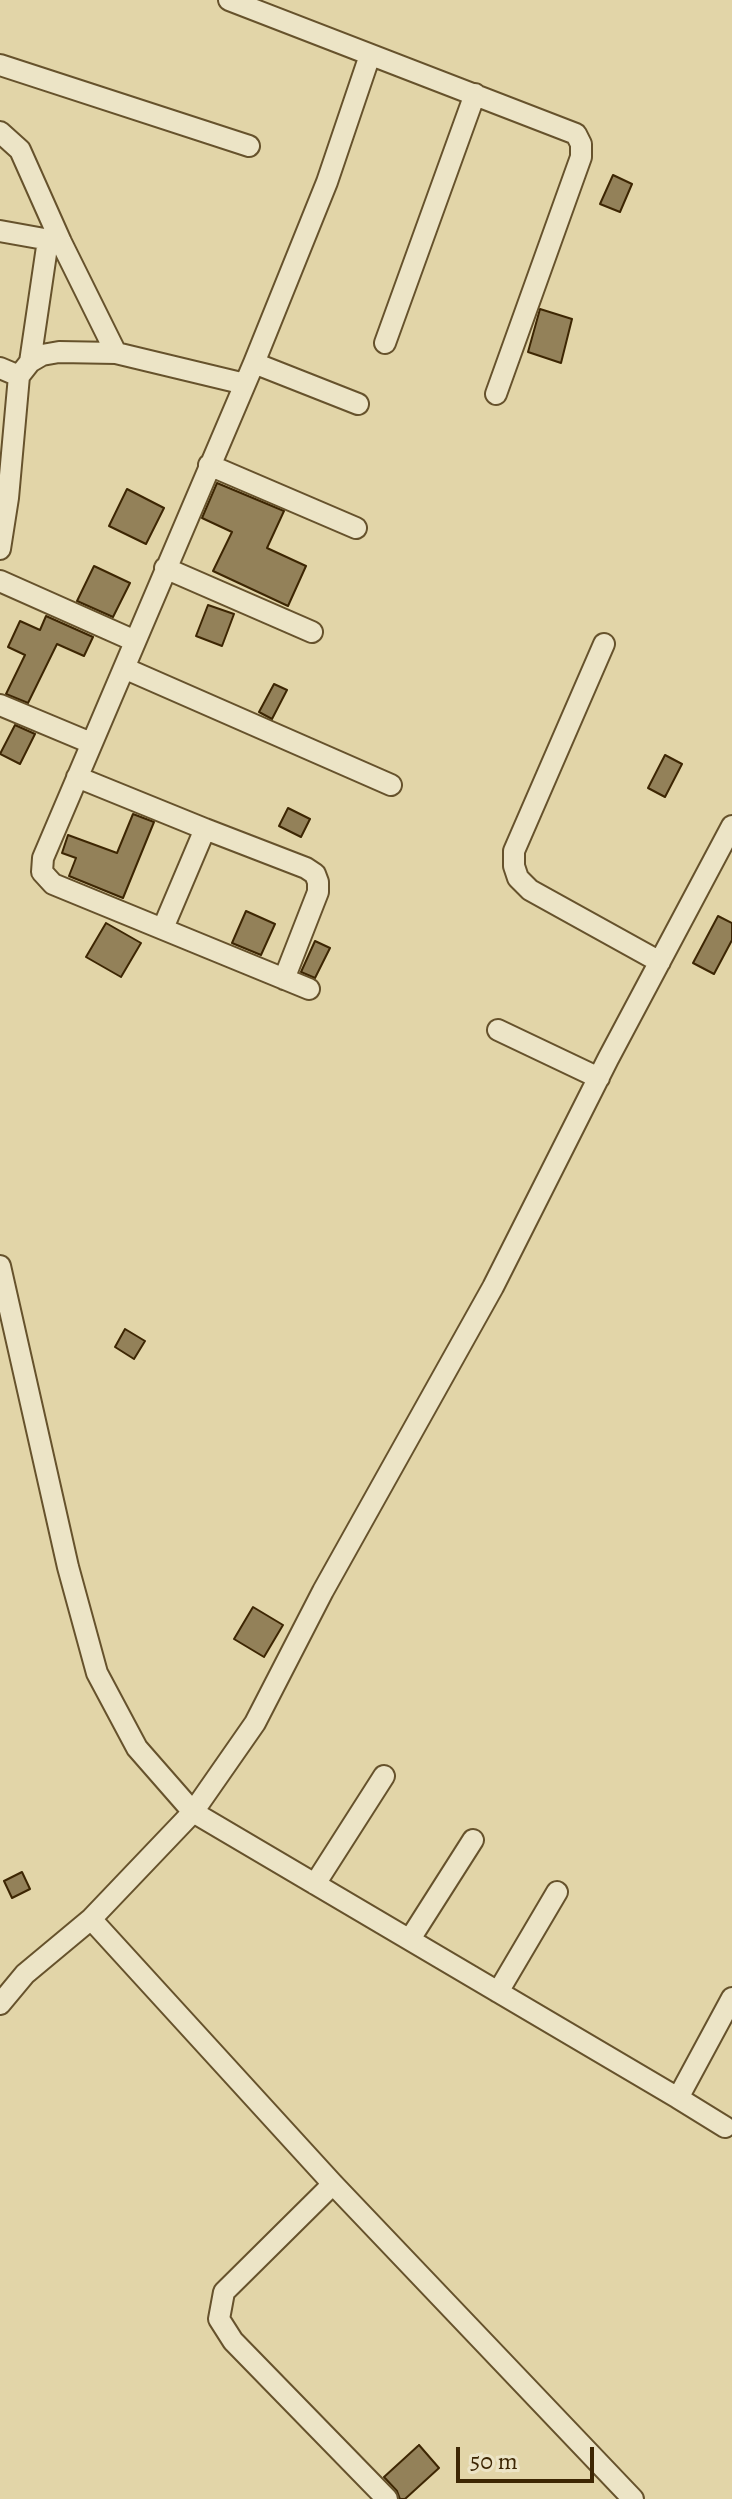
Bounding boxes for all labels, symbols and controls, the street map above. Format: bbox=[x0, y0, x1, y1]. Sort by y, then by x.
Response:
scale bar bbox=[460, 2431, 598, 2481]
text: 50 m bbox=[470, 2445, 518, 2477]

